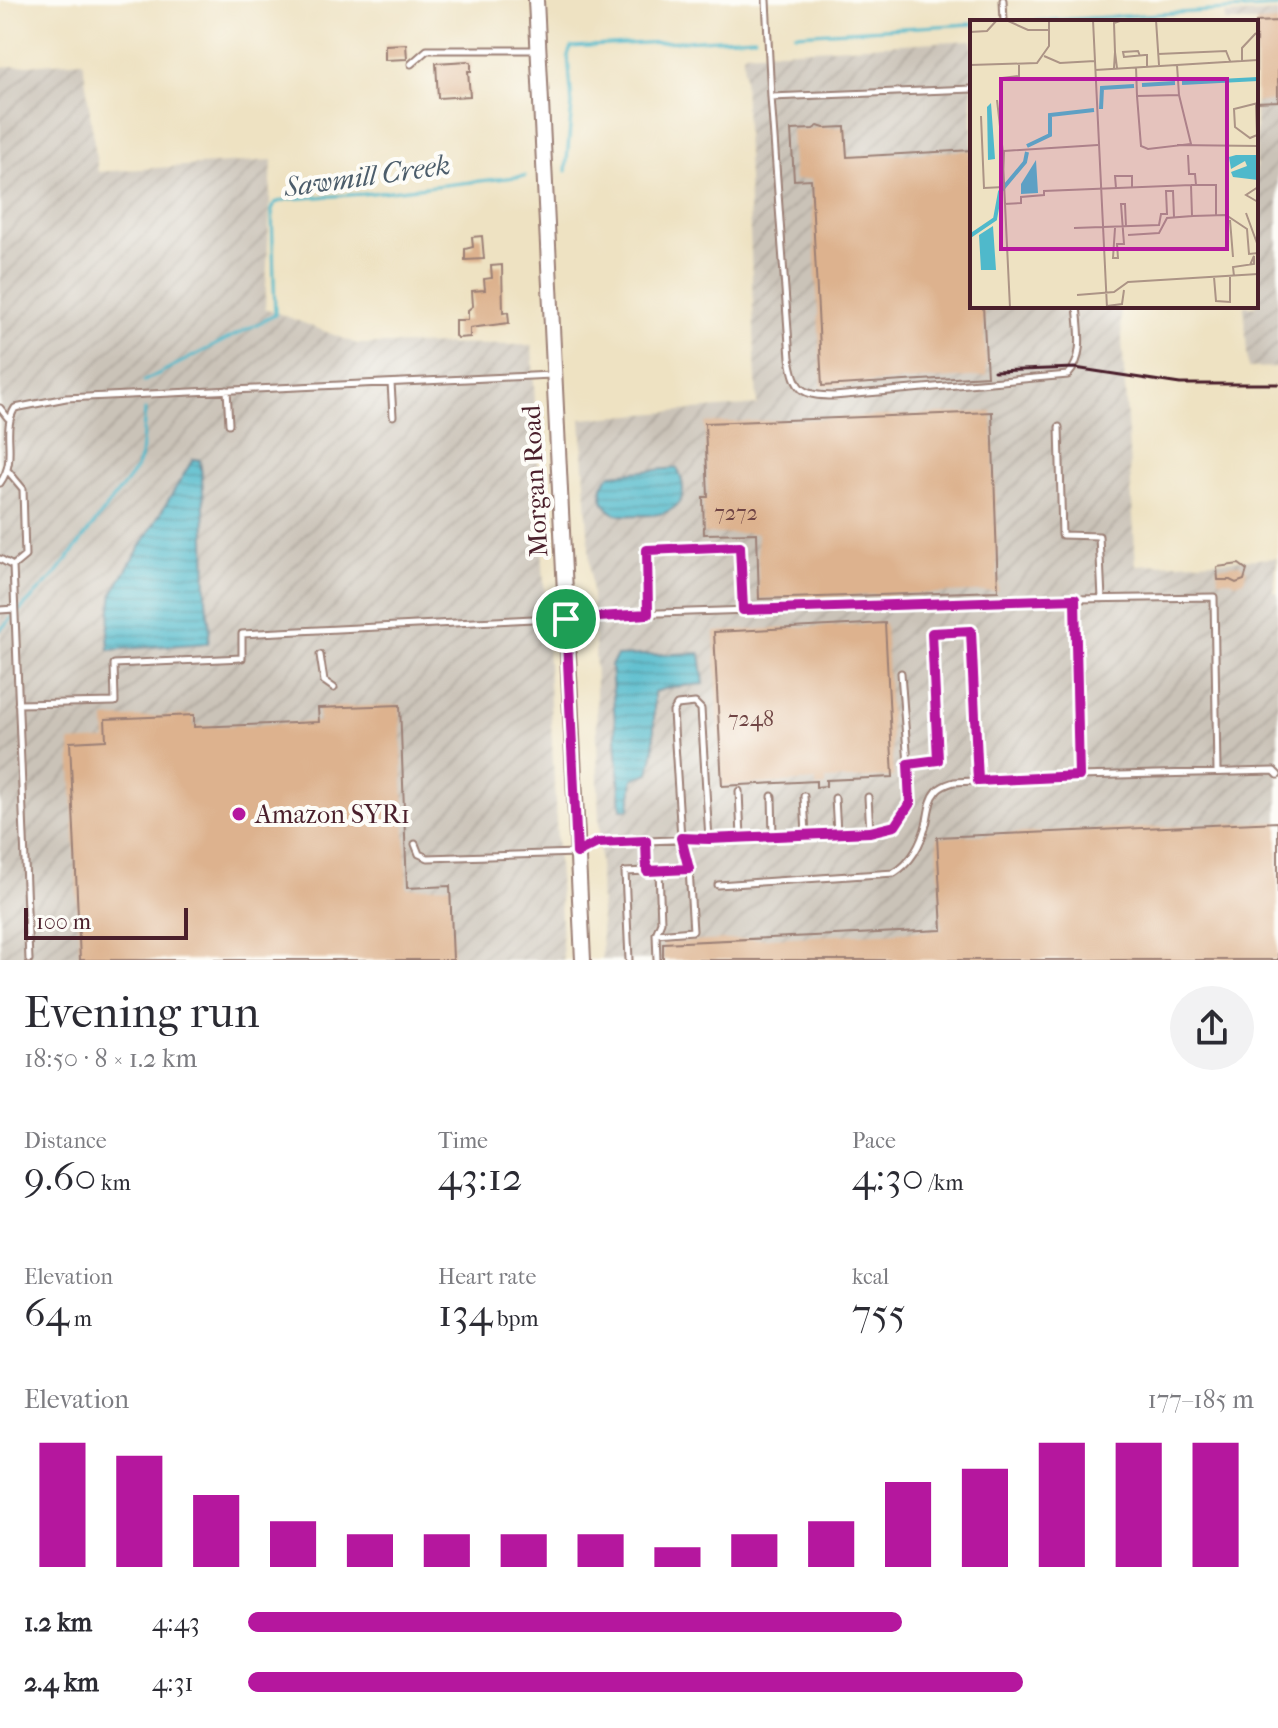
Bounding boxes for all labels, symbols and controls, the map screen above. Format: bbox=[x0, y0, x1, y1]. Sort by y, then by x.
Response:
inset map bbox=[970, 20, 1258, 308]
water label: Sawmill Creek bbox=[281, 148, 452, 204]
street label: Morgan Road bbox=[516, 404, 554, 558]
house number: 7272 bbox=[714, 500, 758, 526]
pin bbox=[532, 585, 600, 653]
icon: arrive bbox=[544, 597, 588, 641]
house number: 7248 bbox=[728, 706, 774, 732]
place label: Amazon SYR1 bbox=[254, 799, 410, 830]
marker: Amazon SYR1 bbox=[230, 805, 248, 823]
scale bar bbox=[24, 904, 188, 940]
text: 100 m bbox=[36, 909, 91, 935]
button: share bbox=[1170, 986, 1254, 1070]
text: Evening run bbox=[24, 987, 259, 1038]
text: 18:50 · 8 × 1.2 km bbox=[24, 1043, 197, 1074]
text: Distance bbox=[24, 1128, 107, 1154]
text: Time bbox=[438, 1128, 488, 1154]
text: Pace bbox=[852, 1128, 896, 1154]
text: 9.60 bbox=[24, 1154, 96, 1200]
text: 43:12 bbox=[438, 1154, 523, 1200]
text: 4:30 bbox=[852, 1154, 924, 1200]
text: km bbox=[96, 1170, 131, 1196]
text: /km bbox=[924, 1170, 963, 1196]
text: Elevation bbox=[24, 1264, 113, 1290]
text: Heart rate bbox=[438, 1264, 537, 1290]
text: kcal bbox=[852, 1264, 889, 1290]
text: 64 bbox=[24, 1290, 69, 1336]
text: 134 bbox=[438, 1290, 492, 1336]
text: 755 bbox=[852, 1290, 906, 1336]
text: m bbox=[69, 1306, 92, 1332]
text: bpm bbox=[492, 1306, 539, 1332]
text: Elevation bbox=[24, 1384, 129, 1415]
text: 177–185 m bbox=[1148, 1384, 1254, 1415]
text: 1.2 km bbox=[24, 1607, 92, 1638]
text: 4:43 bbox=[152, 1607, 200, 1638]
text: 2.4 km bbox=[24, 1667, 99, 1698]
text: 4:31 bbox=[152, 1667, 194, 1698]

